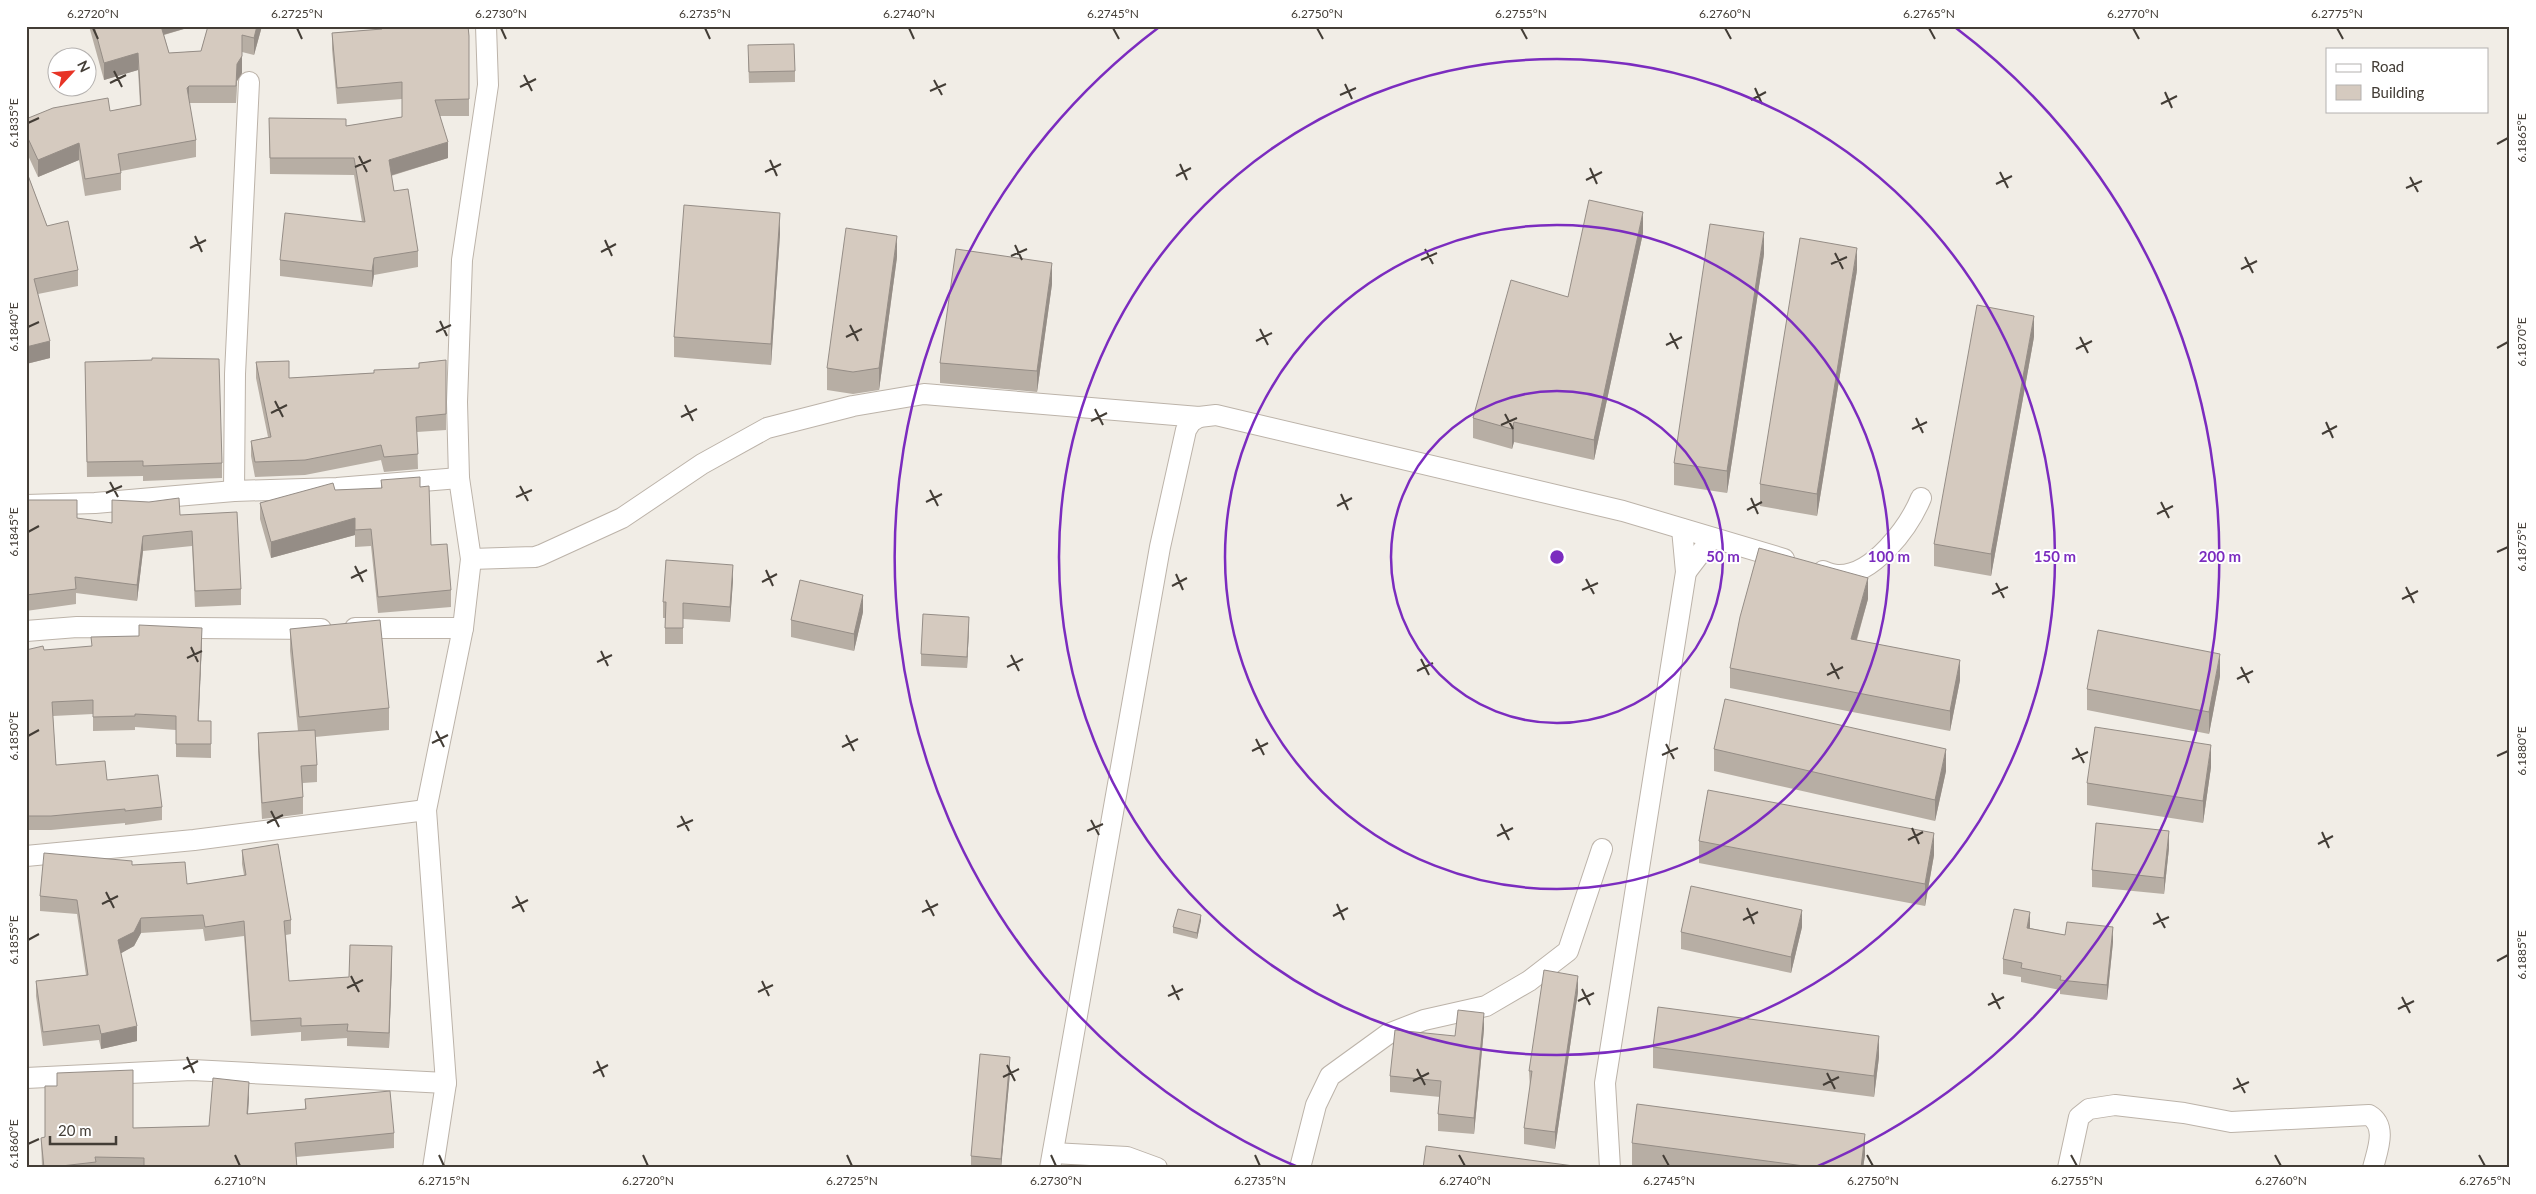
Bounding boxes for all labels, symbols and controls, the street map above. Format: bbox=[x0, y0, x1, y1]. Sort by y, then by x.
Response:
text: 6.2720°N bbox=[67, 6, 119, 21]
text: 6.2725°N bbox=[271, 6, 323, 21]
text: 6.2730°N bbox=[475, 6, 527, 21]
text: 6.2735°N bbox=[679, 6, 731, 21]
text: 6.2740°N bbox=[883, 6, 935, 21]
text: 6.2745°N bbox=[1087, 6, 1139, 21]
text: 6.2750°N bbox=[1291, 6, 1343, 21]
text: 6.2755°N bbox=[1495, 6, 1547, 21]
text: 6.2760°N bbox=[1699, 6, 1751, 21]
text: 6.2765°N bbox=[1903, 6, 1955, 21]
text: 6.2770°N bbox=[2107, 6, 2159, 21]
text: 6.2775°N bbox=[2311, 6, 2363, 21]
north arrow bbox=[48, 48, 98, 98]
legend bbox=[2326, 48, 2488, 112]
text: Road bbox=[2371, 57, 2404, 75]
text: N bbox=[74, 58, 94, 75]
text: Building bbox=[2371, 83, 2424, 101]
text: 6.1835°E bbox=[6, 98, 21, 148]
text: 6.1865°E bbox=[2514, 113, 2529, 163]
text: 6.1840°E bbox=[6, 302, 21, 352]
text: 6.1870°E bbox=[2514, 317, 2529, 367]
text: 6.1845°E bbox=[6, 507, 21, 557]
text: 6.1875°E bbox=[2514, 522, 2529, 572]
text: 50 m bbox=[1706, 547, 1740, 565]
text: 100 m bbox=[1868, 547, 1910, 565]
text: 150 m bbox=[2034, 547, 2076, 565]
text: 200 m bbox=[2199, 547, 2241, 565]
centre of rings bbox=[1548, 548, 1566, 566]
text: 6.1850°E bbox=[6, 711, 21, 761]
text: 6.1880°E bbox=[2514, 726, 2529, 776]
text: 6.1855°E bbox=[6, 915, 21, 965]
text: 6.1885°E bbox=[2514, 930, 2529, 980]
scale bar bbox=[50, 1114, 116, 1146]
text: 6.1860°E bbox=[6, 1119, 21, 1169]
text: 20 m bbox=[58, 1121, 92, 1139]
text: 6.2710°N bbox=[214, 1173, 266, 1188]
text: 6.2715°N bbox=[418, 1173, 470, 1188]
text: 6.2720°N bbox=[622, 1173, 674, 1188]
text: 6.2725°N bbox=[826, 1173, 878, 1188]
text: 6.2730°N bbox=[1030, 1173, 1082, 1188]
text: 6.2735°N bbox=[1234, 1173, 1286, 1188]
text: 6.2740°N bbox=[1439, 1173, 1491, 1188]
text: 6.2745°N bbox=[1643, 1173, 1695, 1188]
text: 6.2750°N bbox=[1847, 1173, 1899, 1188]
text: 6.2755°N bbox=[2051, 1173, 2103, 1188]
text: 6.2760°N bbox=[2255, 1173, 2307, 1188]
text: 6.2765°N bbox=[2459, 1173, 2511, 1188]

